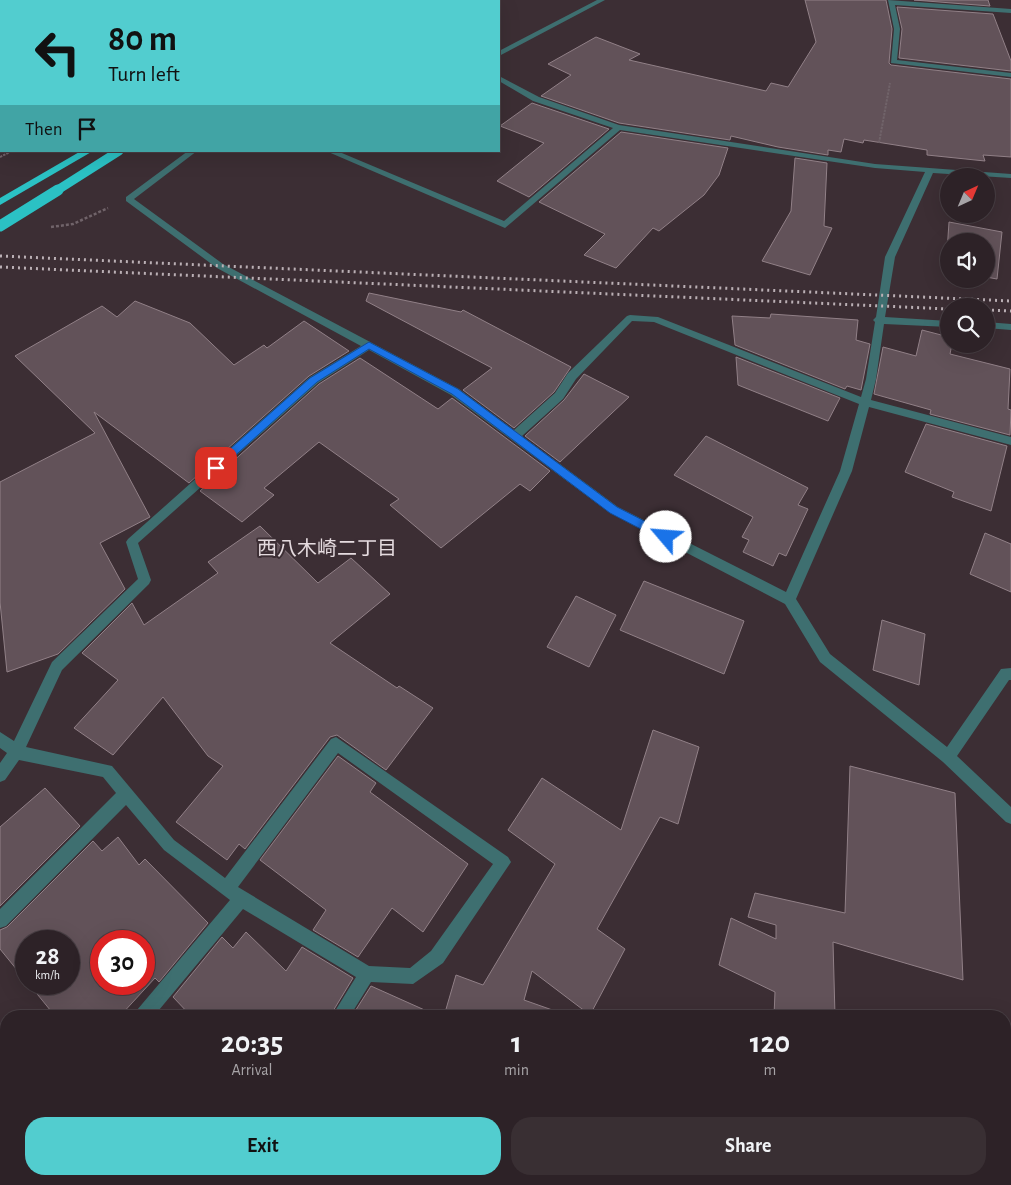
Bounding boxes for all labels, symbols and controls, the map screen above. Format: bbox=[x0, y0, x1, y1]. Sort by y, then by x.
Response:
icon: left bbox=[25, 20, 90, 85]
text: 80 m bbox=[108, 22, 177, 57]
text: Turn left bbox=[108, 63, 180, 85]
icon: arrive bbox=[73, 115, 101, 143]
text: Then bbox=[25, 120, 63, 139]
north arrow bbox=[940, 168, 995, 222]
map controls bbox=[940, 168, 995, 353]
button: sound bbox=[940, 233, 995, 288]
button: search bbox=[940, 298, 995, 353]
pin bbox=[195, 447, 237, 489]
icon: arrive bbox=[202, 454, 230, 482]
position arrow bbox=[639, 510, 691, 562]
district label: 西八木崎二丁目 bbox=[257, 538, 397, 559]
speed limit sign: 30 bbox=[90, 930, 155, 995]
text: 28 bbox=[35, 944, 60, 969]
text: km/h bbox=[35, 969, 60, 981]
text: 20:35 bbox=[221, 1028, 283, 1058]
text: 1 bbox=[511, 1028, 522, 1058]
text: 120 bbox=[750, 1028, 790, 1058]
text: Arrival bbox=[231, 1062, 273, 1078]
text: min bbox=[504, 1062, 529, 1078]
text: m bbox=[764, 1062, 776, 1078]
button: Exit bbox=[25, 1117, 501, 1175]
button: Share bbox=[511, 1117, 986, 1175]

